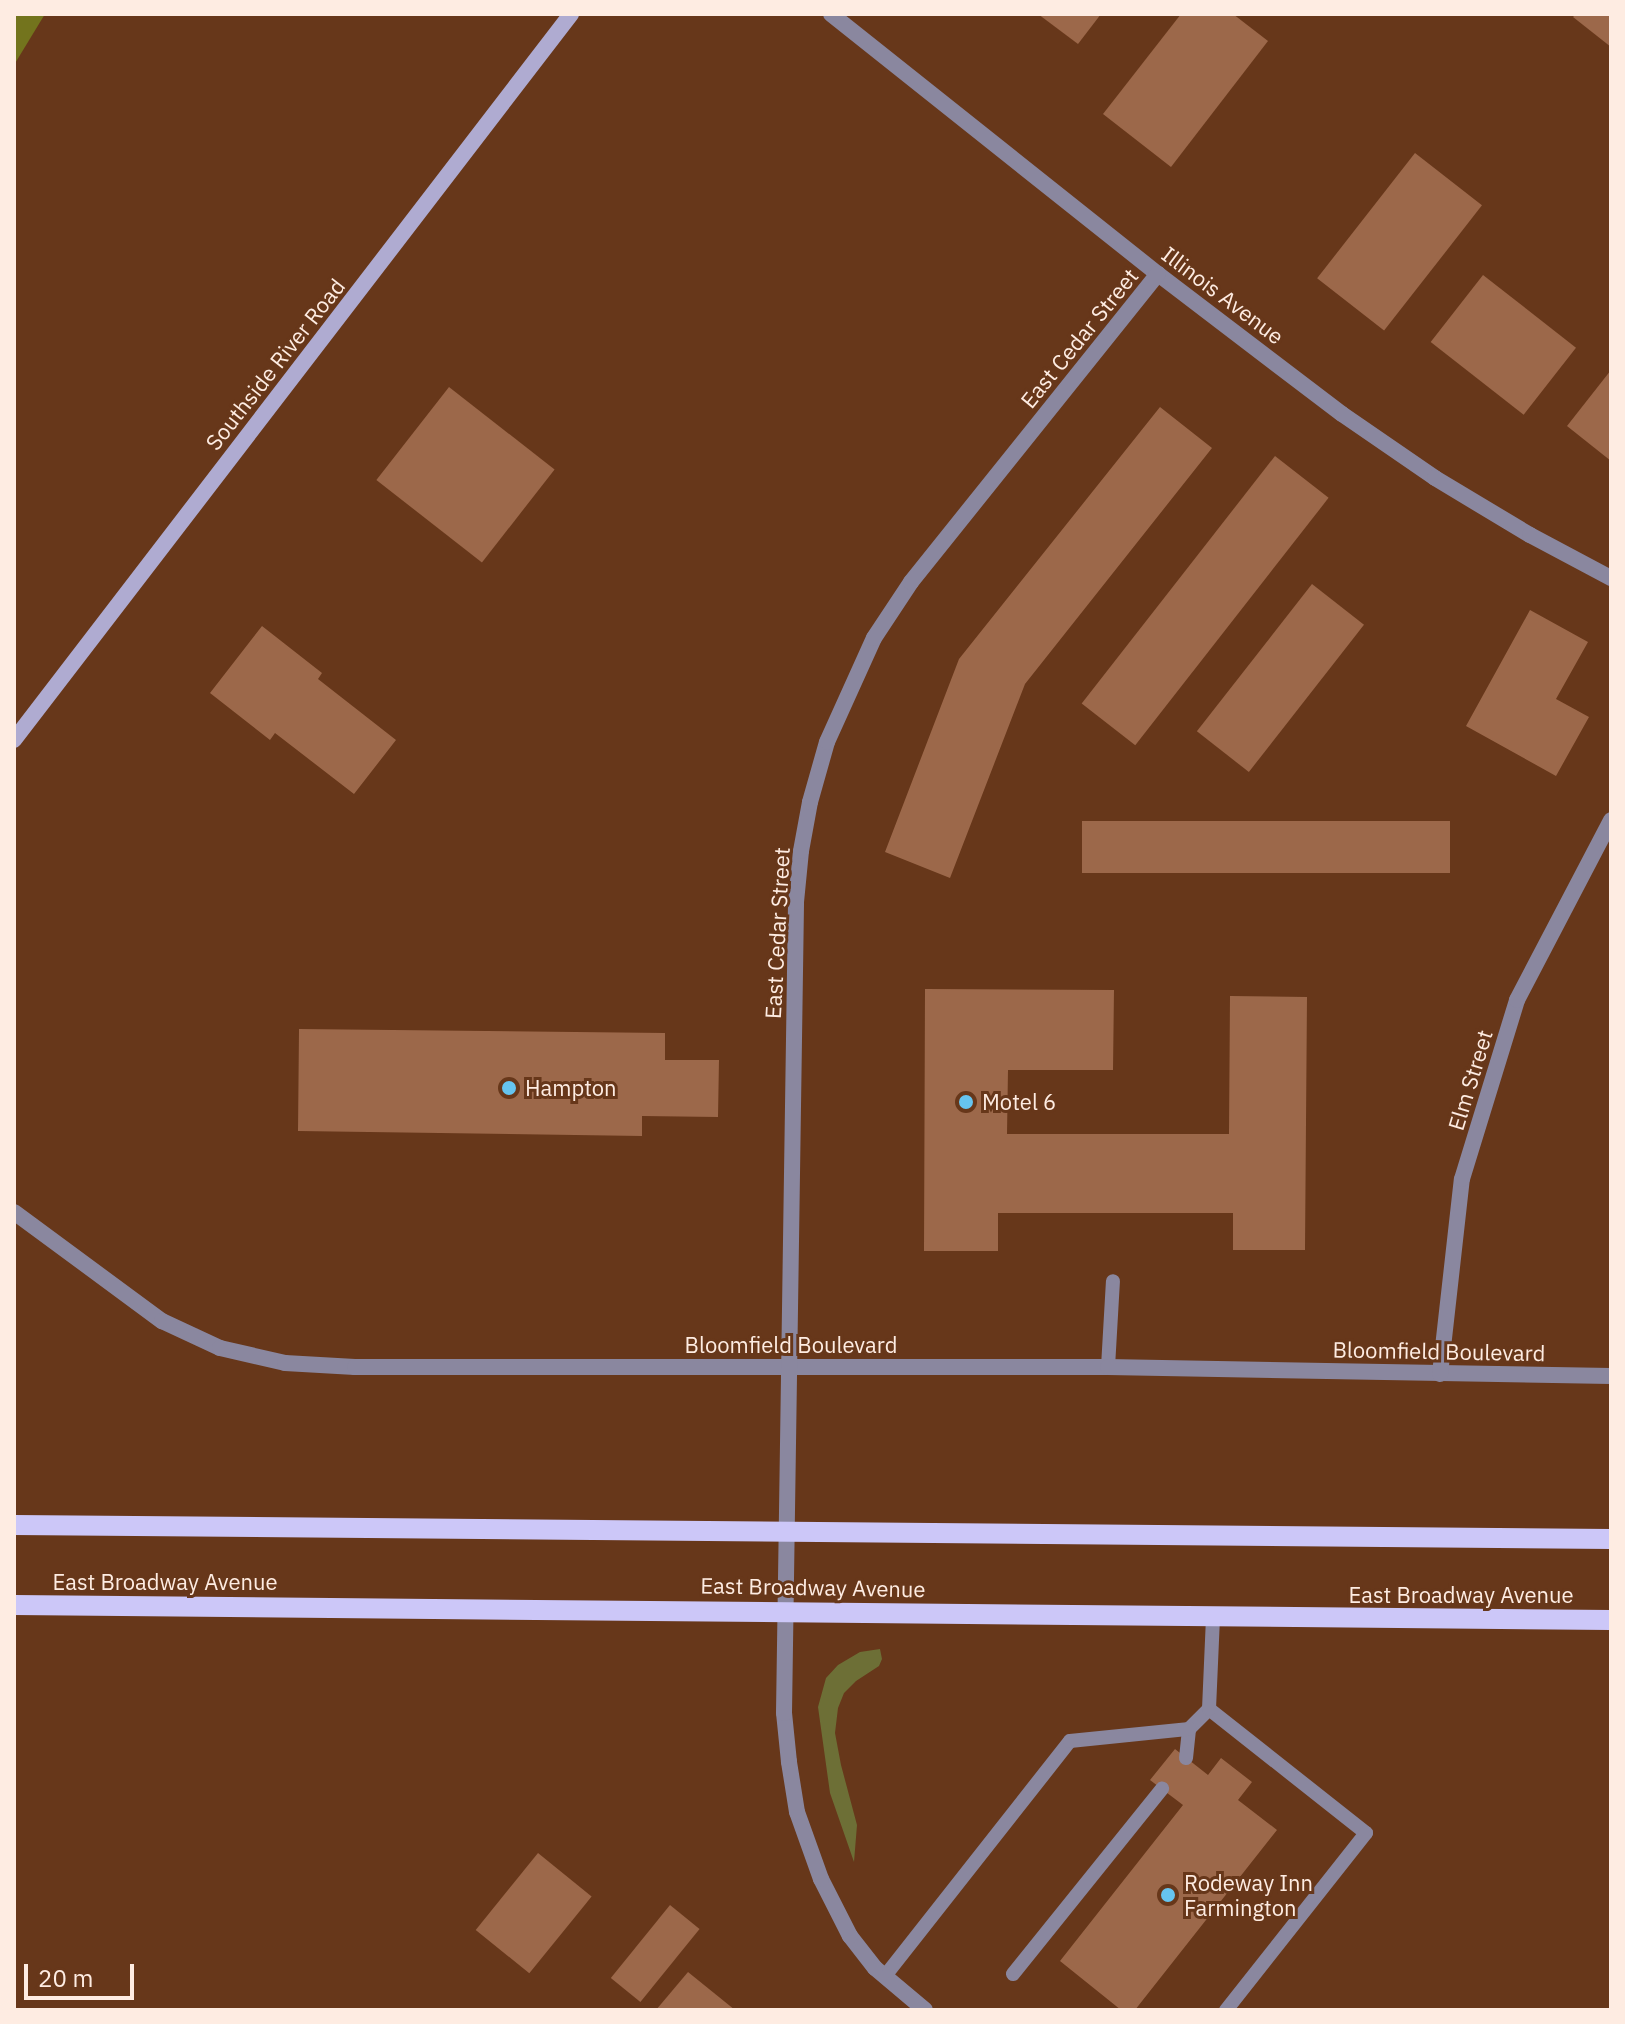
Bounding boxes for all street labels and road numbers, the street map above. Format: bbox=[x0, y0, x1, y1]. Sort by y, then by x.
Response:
street label: Illinois Avenue bbox=[1157, 241, 1289, 349]
street label: East Cedar Street bbox=[1015, 263, 1143, 413]
street label: Southside River Road bbox=[200, 273, 350, 455]
street label: East Cedar Street bbox=[759, 846, 795, 1020]
street label: Elm Street bbox=[1442, 1027, 1498, 1133]
street label: Bloomfield Boulevard bbox=[685, 1332, 897, 1358]
street label: Bloomfield Boulevard bbox=[1332, 1336, 1546, 1366]
street label: East Broadway Avenue bbox=[52, 1569, 278, 1595]
street label: East Broadway Avenue bbox=[700, 1572, 926, 1602]
street label: East Broadway Avenue bbox=[1348, 1582, 1574, 1608]

